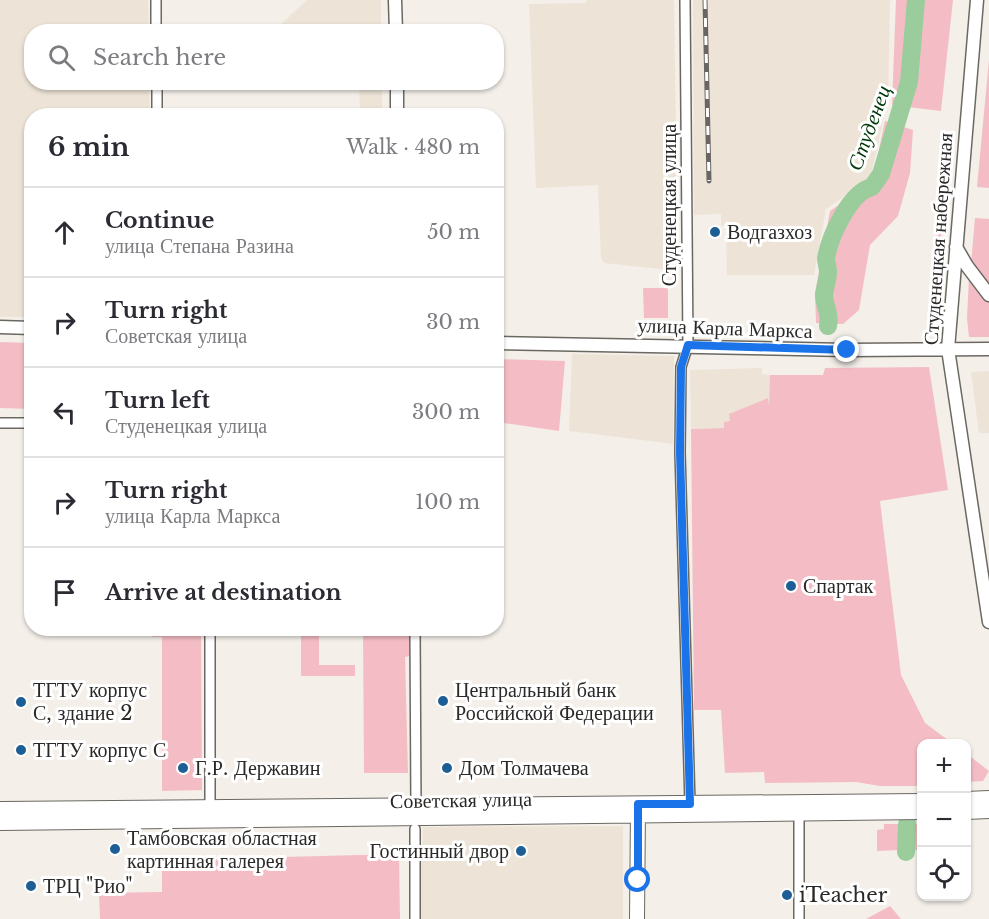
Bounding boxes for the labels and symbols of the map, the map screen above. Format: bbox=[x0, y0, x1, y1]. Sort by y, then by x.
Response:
water label: Студенец bbox=[842, 82, 896, 174]
street label: Студенецкая улица bbox=[657, 124, 681, 286]
street label: Студенецкая набережная bbox=[919, 132, 957, 346]
place label: Водгазхоз bbox=[727, 220, 812, 244]
marker: Водгазхоз bbox=[708, 225, 722, 239]
street label: улица Карла Маркса bbox=[637, 313, 813, 343]
route end bbox=[833, 336, 859, 362]
place label: Спартак bbox=[803, 574, 874, 598]
marker: Спартак bbox=[784, 579, 798, 593]
place label: ТГТУ корпус С, здание 2 bbox=[33, 678, 147, 725]
place label: Центральный банк Российской Федерации bbox=[455, 678, 654, 725]
marker: Центральный банк Российской Федерации bbox=[436, 694, 450, 708]
marker: ТГТУ корпус С, здание 2 bbox=[14, 695, 28, 709]
place label: ТГТУ корпус С bbox=[33, 738, 166, 762]
marker: ТГТУ корпус С bbox=[14, 743, 28, 757]
place label: Г.Р. Державин bbox=[195, 756, 321, 780]
place label: Дом Толмачева bbox=[459, 756, 589, 780]
marker: Г.Р. Державин bbox=[176, 761, 190, 775]
marker: Дом Толмачева bbox=[440, 761, 454, 775]
street label: Советская улица bbox=[390, 787, 532, 813]
place label: Тамбовская областная картинная галерея bbox=[127, 826, 317, 873]
place label: Гостинный двор bbox=[370, 839, 509, 863]
marker: Тамбовская областная картинная галерея bbox=[108, 842, 122, 856]
marker: Гостинный двор bbox=[514, 844, 528, 858]
route start bbox=[624, 866, 650, 892]
place label: ТРЦ "Рио" bbox=[43, 874, 133, 898]
marker: ТРЦ "Рио" bbox=[24, 879, 38, 893]
place label: iTeacher bbox=[799, 883, 888, 907]
marker: iTeacher bbox=[780, 888, 794, 902]

